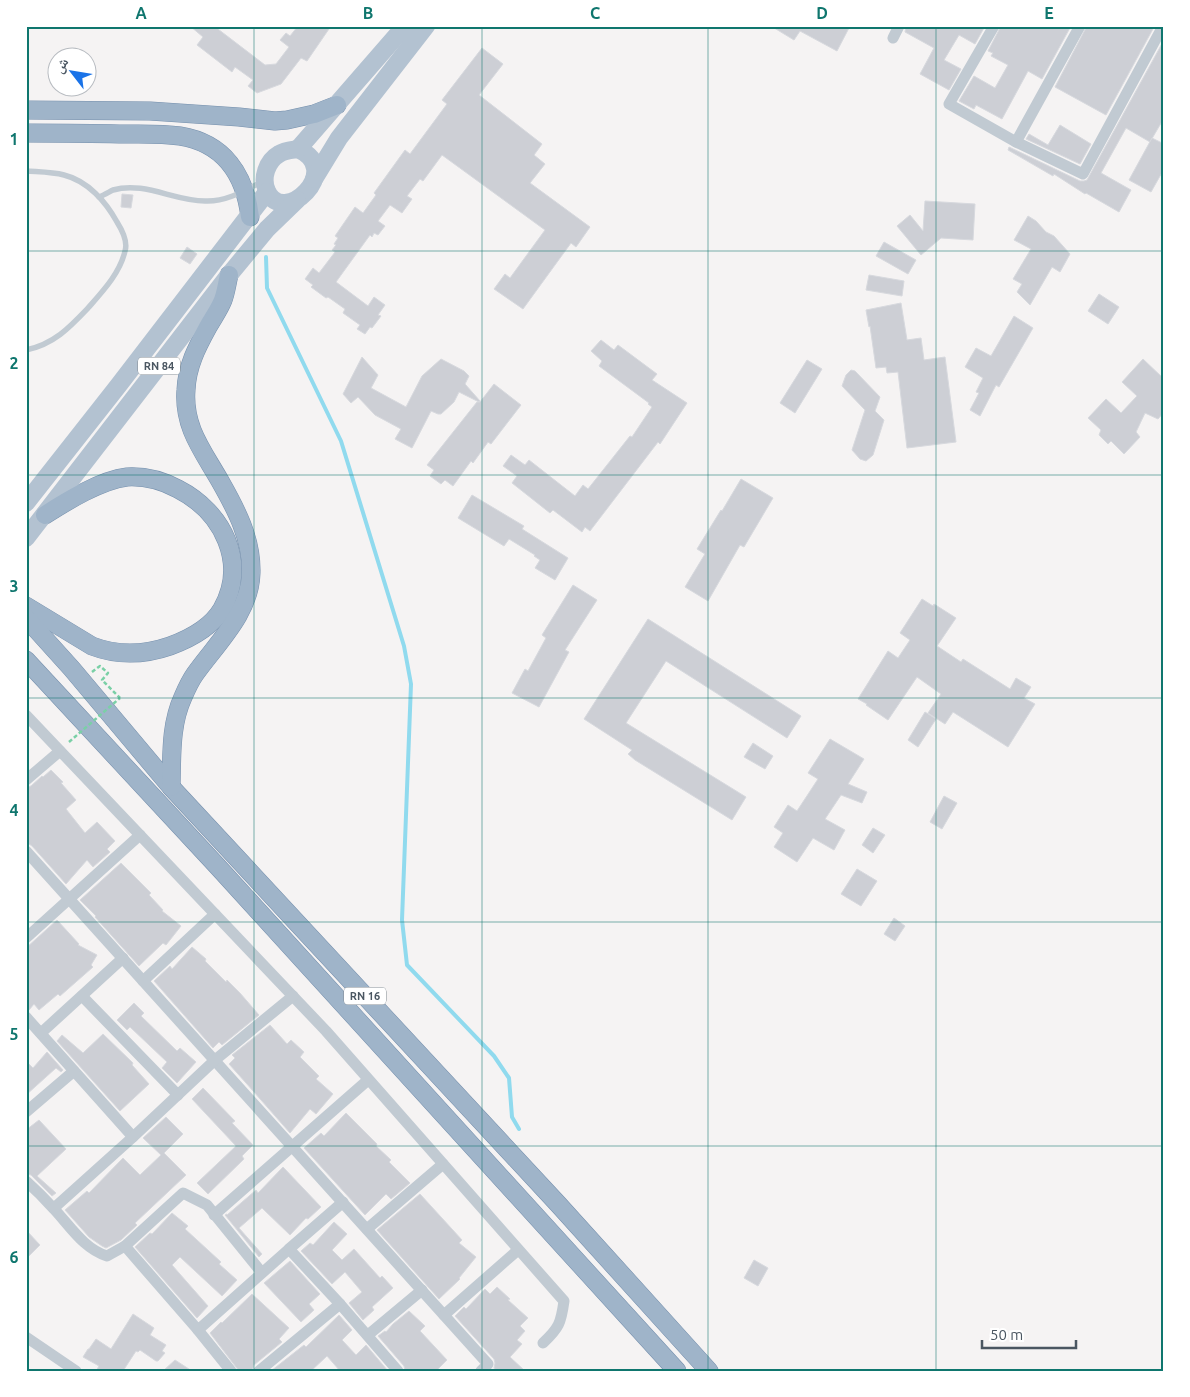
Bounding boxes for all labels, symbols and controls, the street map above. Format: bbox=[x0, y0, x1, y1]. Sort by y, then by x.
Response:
text: A bbox=[135, 4, 147, 22]
text: B bbox=[363, 4, 373, 22]
text: C bbox=[590, 4, 600, 22]
text: D bbox=[816, 4, 828, 22]
text: E bbox=[1044, 4, 1054, 22]
north arrow bbox=[48, 48, 98, 98]
text: ش bbox=[50, 55, 72, 76]
text: 1 bbox=[9, 130, 19, 148]
text: 2 bbox=[9, 354, 19, 372]
road number: RN 84 bbox=[138, 358, 180, 374]
text: 3 bbox=[9, 577, 19, 595]
text: 4 bbox=[9, 801, 19, 819]
road number: RN 16 bbox=[344, 988, 386, 1004]
text: 5 bbox=[9, 1025, 19, 1043]
text: 6 bbox=[9, 1248, 19, 1266]
scale bar bbox=[982, 1317, 1076, 1349]
text: 50 m bbox=[990, 1326, 1023, 1343]

